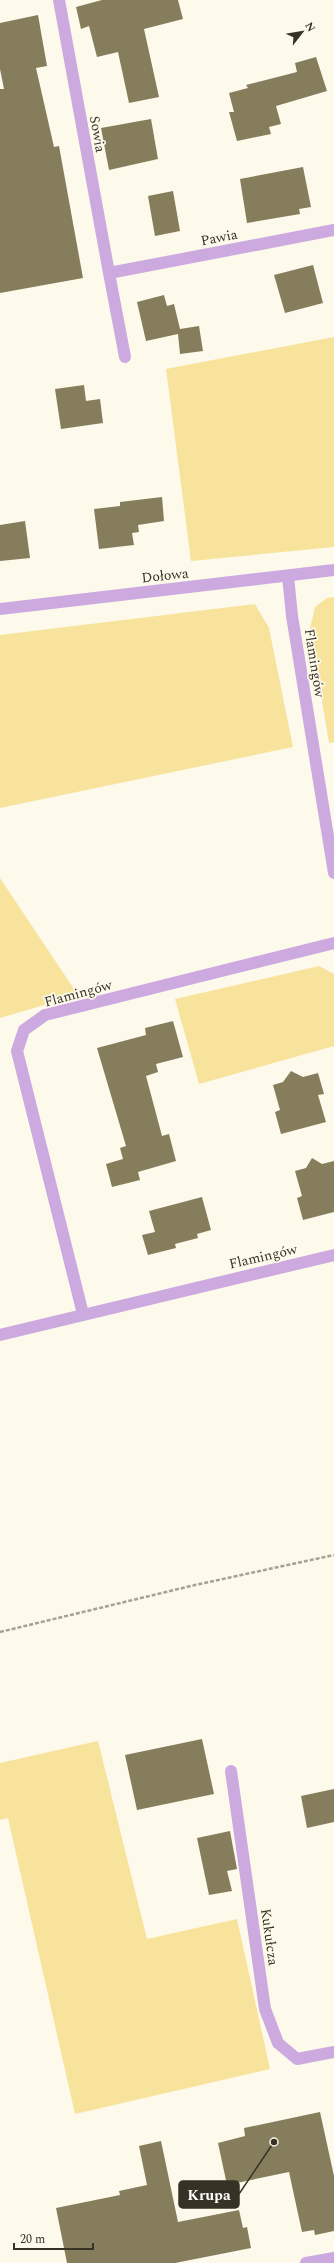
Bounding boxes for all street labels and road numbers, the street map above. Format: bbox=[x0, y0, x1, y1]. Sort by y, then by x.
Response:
street label: Sowia bbox=[84, 114, 111, 154]
street label: Pawia bbox=[199, 224, 240, 251]
street label: Dołowa bbox=[140, 563, 190, 588]
street label: Flamingów bbox=[299, 627, 330, 699]
street label: Flamingów bbox=[42, 974, 115, 1013]
street label: Flamingów bbox=[227, 1238, 300, 1275]
street label: Kukułcza bbox=[255, 1907, 284, 1967]

